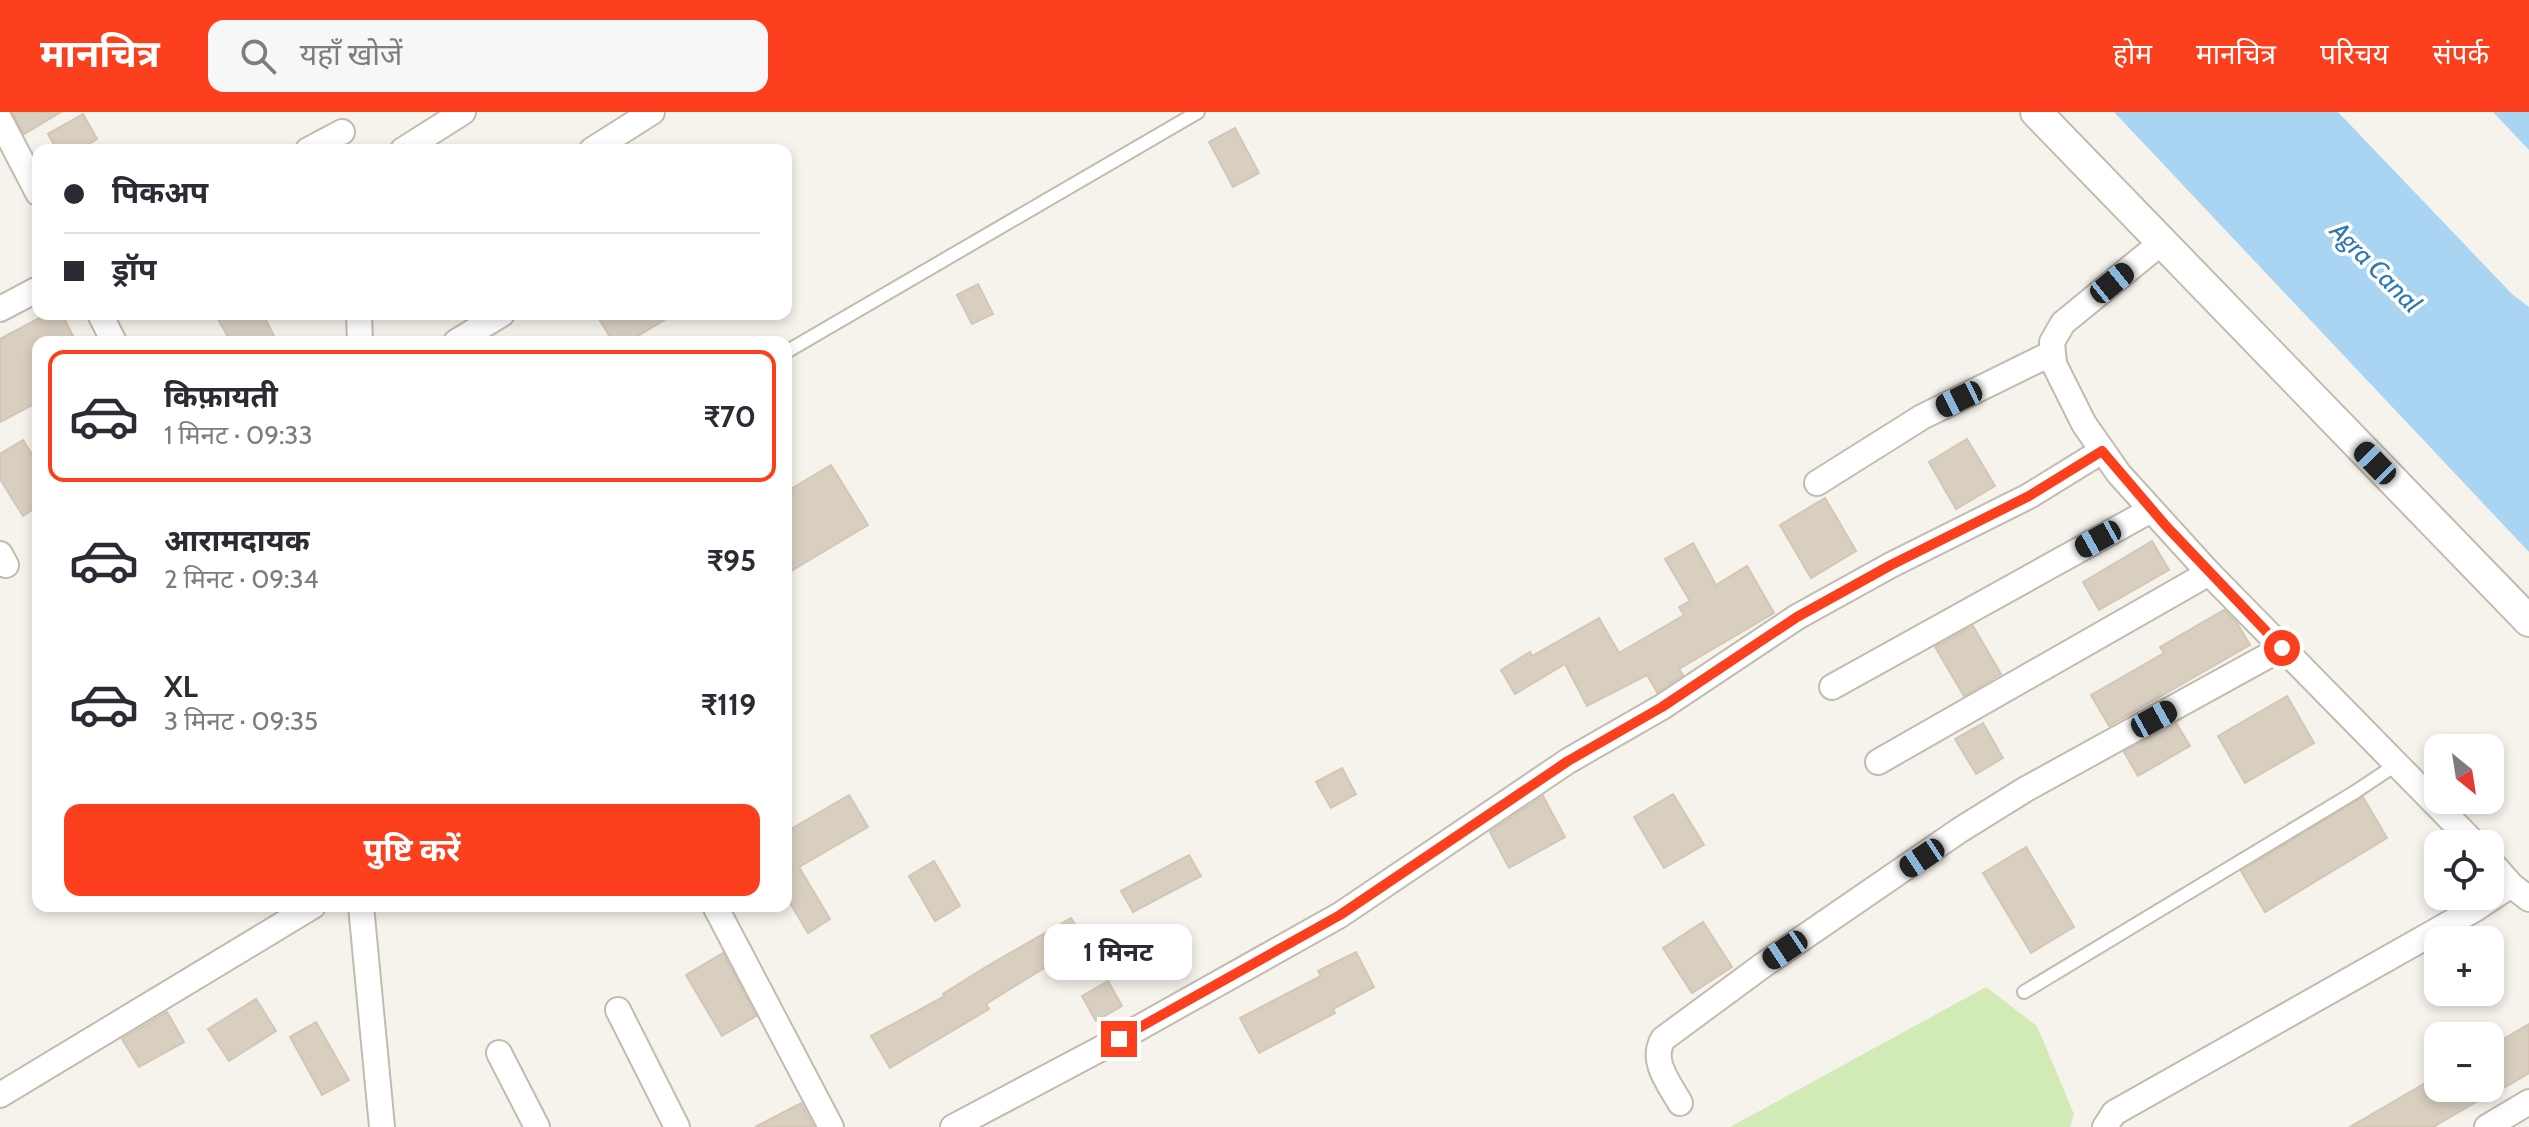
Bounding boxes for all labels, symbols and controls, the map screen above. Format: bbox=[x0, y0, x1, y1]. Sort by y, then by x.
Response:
search box bbox=[208, 20, 768, 92]
text: मानचित्र bbox=[40, 30, 160, 77]
icon: search bbox=[236, 34, 280, 78]
text: यहाँ खोजें bbox=[300, 36, 402, 73]
text: होम bbox=[2113, 37, 2152, 71]
text: मानचित्र bbox=[2196, 37, 2276, 71]
text: परिचय bbox=[2320, 37, 2389, 71]
text: संपर्क bbox=[2433, 37, 2489, 71]
text: पिकअप bbox=[112, 174, 208, 211]
water label: Agra Canal bbox=[2323, 214, 2428, 319]
text: ड्रॉप bbox=[112, 251, 156, 288]
car bbox=[2086, 259, 2138, 307]
text: किफ़ायती bbox=[164, 378, 278, 415]
car bbox=[1932, 378, 1986, 420]
icon: car bbox=[68, 380, 140, 452]
text: ₹70 bbox=[703, 398, 756, 435]
text: 1 मिनट · 09:33 bbox=[164, 419, 313, 451]
car bbox=[2350, 437, 2400, 489]
car bbox=[2071, 517, 2125, 561]
text: आरामदायक bbox=[164, 522, 310, 559]
icon: car bbox=[68, 524, 140, 596]
text: ₹95 bbox=[707, 542, 756, 579]
text: 2 मिनट · 09:34 bbox=[164, 563, 319, 595]
route start bbox=[2264, 630, 2300, 666]
icon: car bbox=[68, 668, 140, 740]
text: XL bbox=[164, 668, 198, 705]
text: ₹119 bbox=[701, 686, 756, 723]
car bbox=[2127, 697, 2181, 741]
text: 3 मिनट · 09:35 bbox=[164, 705, 318, 737]
north arrow bbox=[2424, 734, 2504, 814]
map controls bbox=[2424, 734, 2504, 1102]
button: पुष्टि करें bbox=[64, 804, 760, 896]
button: locate bbox=[2424, 830, 2504, 910]
car bbox=[1895, 835, 1949, 881]
callout: 1 मिनट bbox=[1045, 923, 1193, 979]
button: + bbox=[2424, 926, 2504, 1006]
car bbox=[1758, 927, 1812, 973]
text: 1 मिनट bbox=[1083, 936, 1153, 968]
route end bbox=[1101, 1021, 1137, 1057]
button: − bbox=[2424, 1022, 2504, 1102]

